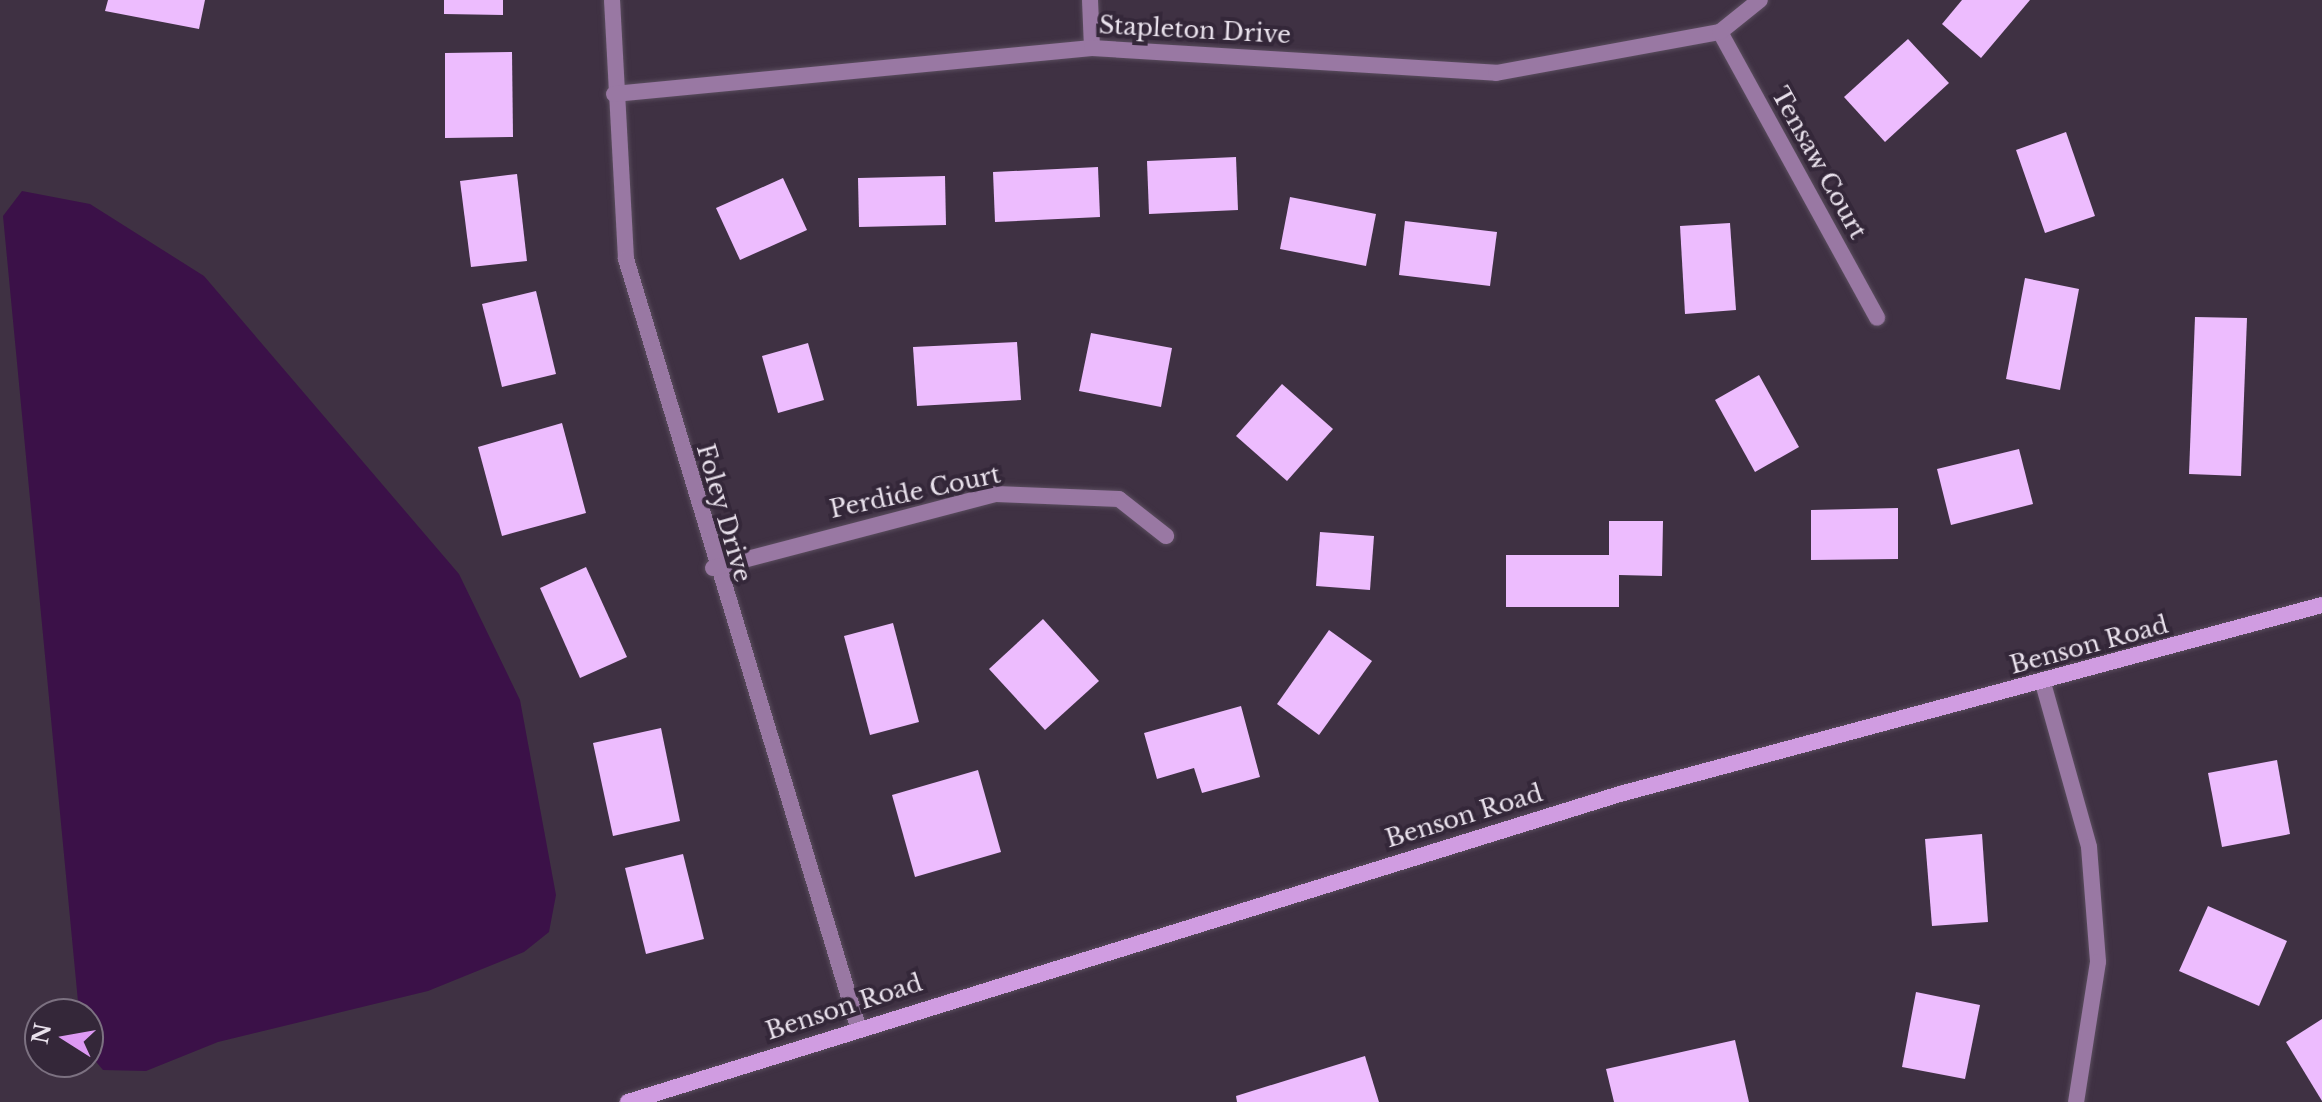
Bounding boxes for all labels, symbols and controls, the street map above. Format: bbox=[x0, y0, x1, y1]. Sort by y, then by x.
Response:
street label: Stapleton Drive bbox=[1098, 11, 1292, 49]
street label: Tensaw Court bbox=[1765, 82, 1873, 244]
street label: Foley Drive bbox=[690, 440, 758, 586]
street label: Perdide Court bbox=[827, 460, 1003, 524]
street label: Benson Road bbox=[2007, 610, 2171, 680]
street label: Benson Road bbox=[1382, 778, 1546, 854]
street label: Benson Road bbox=[762, 968, 926, 1046]
north arrow bbox=[24, 998, 104, 1078]
text: N bbox=[27, 1021, 57, 1046]

